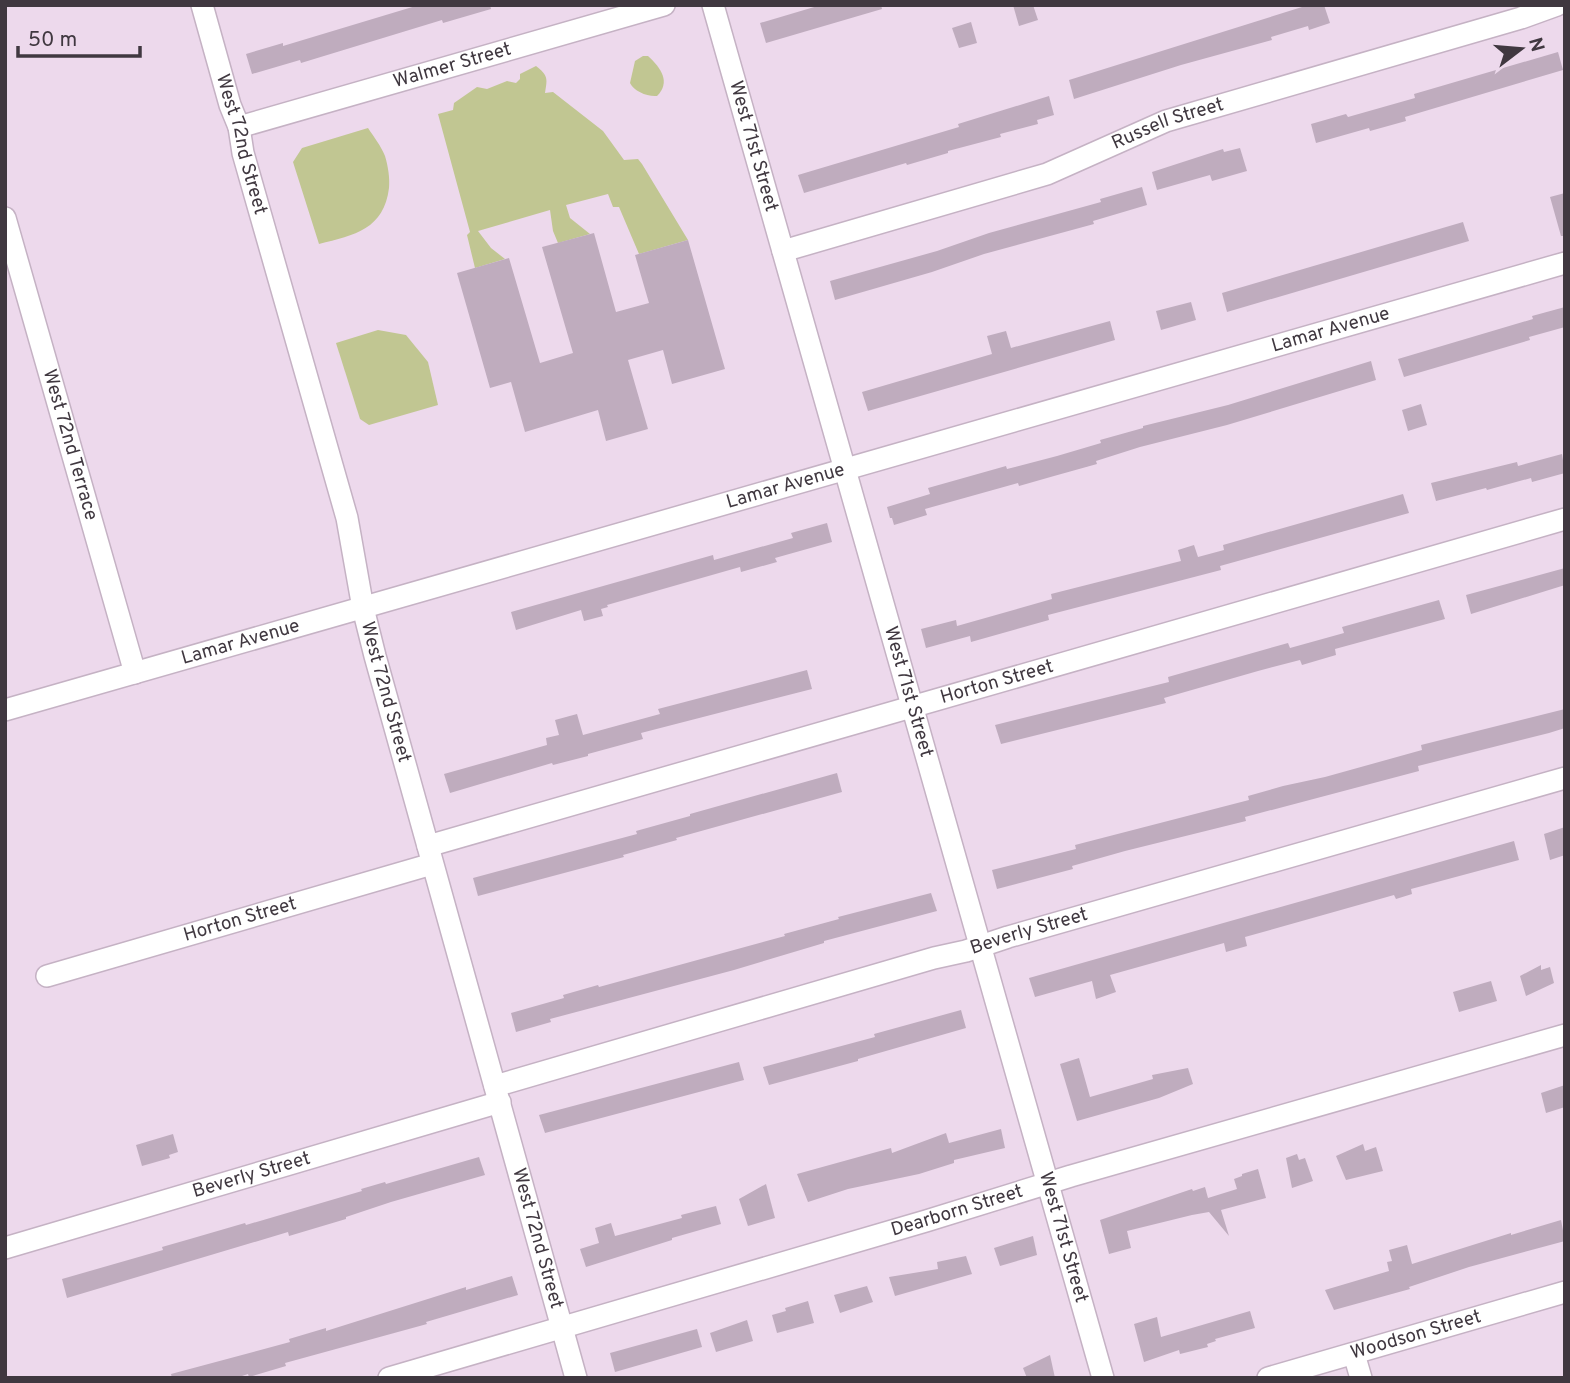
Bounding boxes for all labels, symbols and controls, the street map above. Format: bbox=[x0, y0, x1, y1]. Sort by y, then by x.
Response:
scale bar bbox=[18, 14, 140, 58]
north arrow bbox=[1486, 14, 1556, 84]
text: 50 m bbox=[28, 27, 77, 54]
text: N bbox=[1522, 35, 1549, 55]
street label: Walmer Street bbox=[391, 37, 514, 94]
street label: West 72nd Street bbox=[210, 72, 272, 217]
street label: West 71st Street bbox=[723, 78, 783, 215]
street label: Russell Street bbox=[1108, 93, 1227, 156]
street label: Lamar Avenue bbox=[1269, 302, 1393, 358]
street label: West 72nd Terrace bbox=[37, 367, 103, 523]
street label: Lamar Avenue bbox=[724, 458, 848, 515]
street label: Lamar Avenue bbox=[179, 614, 302, 671]
street label: West 72nd Street bbox=[355, 619, 416, 765]
street label: West 71st Street bbox=[878, 624, 938, 760]
street label: Horton Street bbox=[938, 655, 1056, 710]
street label: Horton Street bbox=[181, 892, 299, 948]
street label: Beverly Street bbox=[967, 903, 1091, 961]
street label: Beverly Street bbox=[190, 1147, 313, 1204]
street label: West 72nd Street bbox=[506, 1165, 568, 1312]
street label: West 71st Street bbox=[1033, 1169, 1093, 1305]
street label: Dearborn Street bbox=[888, 1180, 1026, 1243]
street label: Woodson Street bbox=[1348, 1305, 1484, 1365]

